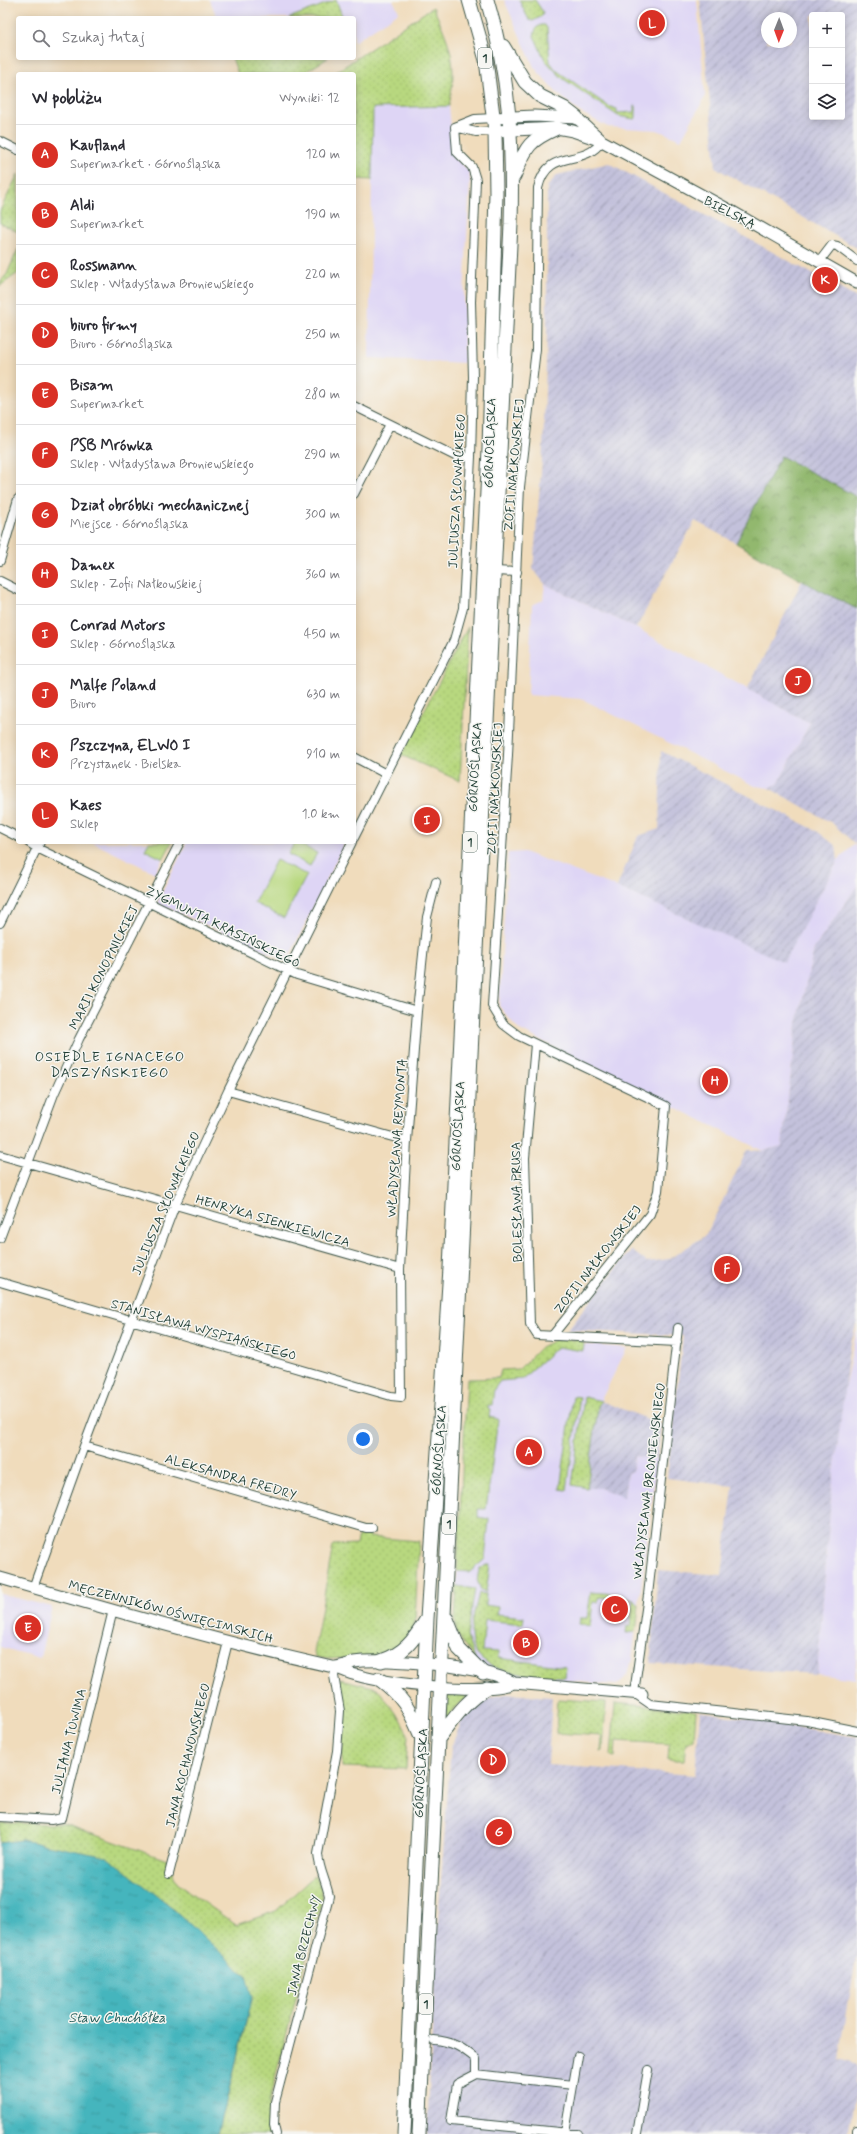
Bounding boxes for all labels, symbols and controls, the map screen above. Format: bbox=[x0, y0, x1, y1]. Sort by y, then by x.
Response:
pin: L bbox=[639, 8, 665, 38]
north arrow bbox=[761, 12, 797, 48]
map controls bbox=[809, 12, 845, 120]
button: + bbox=[809, 12, 845, 48]
search box bbox=[16, 16, 356, 60]
icon: search bbox=[30, 27, 52, 49]
text: Szukaj tutaj bbox=[62, 28, 145, 48]
road number: 1 bbox=[478, 48, 492, 68]
button: − bbox=[809, 48, 845, 84]
button: layers bbox=[809, 84, 845, 120]
text: W pobliżu bbox=[32, 87, 101, 109]
text: Wyniki: 12 bbox=[279, 90, 340, 107]
text: Kaufland bbox=[70, 136, 125, 156]
text: A bbox=[41, 146, 49, 163]
text: 120 m bbox=[306, 146, 340, 163]
text: Supermarket · Górnośląska bbox=[70, 156, 221, 173]
street label: BIELSKA bbox=[701, 193, 758, 234]
text: Aldi bbox=[70, 196, 95, 216]
text: B bbox=[41, 206, 49, 223]
text: 190 m bbox=[305, 206, 340, 223]
text: Supermarket bbox=[70, 216, 144, 233]
text: Rossmann bbox=[70, 256, 137, 276]
pin: K bbox=[812, 265, 838, 295]
text: C bbox=[40, 266, 50, 283]
text: 220 m bbox=[305, 266, 340, 283]
text: Sklep · Władysława Broniewskiego bbox=[70, 276, 254, 293]
text: biuro firmy bbox=[70, 316, 137, 336]
text: D bbox=[41, 326, 49, 343]
text: 250 m bbox=[305, 326, 340, 343]
text: Biuro · Górnośląska bbox=[70, 336, 173, 353]
text: Bisam bbox=[70, 376, 113, 396]
text: E bbox=[41, 386, 49, 403]
text: 280 m bbox=[305, 386, 340, 403]
text: Supermarket bbox=[70, 396, 144, 413]
street label: GÓRNOŚLĄSKA bbox=[479, 398, 501, 488]
street label: ZOFII NAŁKOWSKIEJ bbox=[500, 398, 529, 532]
street label: JULIUSZA SŁOWACKIEGO bbox=[445, 413, 470, 569]
text: PSB Mrówka bbox=[70, 436, 153, 456]
text: F bbox=[42, 446, 48, 463]
text: 290 m bbox=[304, 446, 340, 463]
text: Sklep · Władysława Broniewskiego bbox=[70, 456, 254, 473]
text: Dział obróbki mechanicznej bbox=[70, 496, 249, 516]
text: G bbox=[41, 506, 49, 523]
text: 300 m bbox=[305, 506, 340, 523]
text: Miejsce · Górnośląska bbox=[70, 516, 189, 533]
text: Damex bbox=[70, 556, 115, 576]
text: H bbox=[41, 566, 49, 583]
text: 360 m bbox=[305, 566, 340, 583]
text: Sklep · Zofii Nałkowskiej bbox=[70, 576, 202, 593]
text: Conrad Motors bbox=[70, 616, 165, 636]
text: I bbox=[42, 626, 48, 643]
text: 450 m bbox=[304, 626, 340, 643]
text: Sklep · Górnośląska bbox=[70, 636, 176, 653]
pin: J bbox=[785, 666, 811, 696]
text: Malfe Poland bbox=[70, 676, 156, 696]
text: J bbox=[41, 686, 49, 703]
text: 630 m bbox=[306, 686, 340, 703]
text: Biuro bbox=[70, 696, 96, 713]
street label: GÓRNOŚLĄSKA bbox=[464, 721, 486, 813]
street label: ZOFII NAŁKOWSKIEJ bbox=[484, 722, 507, 856]
text: Pszczyna, ELWO I bbox=[70, 736, 190, 756]
text: K bbox=[40, 746, 50, 763]
text: 910 m bbox=[306, 746, 340, 763]
text: Przystanek · Bielska bbox=[70, 756, 181, 773]
text: Kaes bbox=[70, 796, 102, 816]
pin: I bbox=[414, 805, 440, 835]
text: L bbox=[41, 806, 49, 823]
text: 1.0 km bbox=[302, 806, 340, 823]
text: Sklep bbox=[70, 816, 99, 833]
road number: 1 bbox=[463, 832, 477, 852]
street label: ZYGMUNTA KRASIŃSKIEGO bbox=[142, 882, 303, 972]
street label: MARII KONOPNICKIEJ bbox=[66, 902, 143, 1033]
district label: OSIEDLE IGNACEGO DASZYŃSKIEGO bbox=[35, 1048, 185, 1082]
street label: WŁADYSŁAWA REYMONTA bbox=[383, 1058, 412, 1218]
pin: H bbox=[702, 1066, 728, 1096]
street label: GÓRNOŚLĄSKA bbox=[447, 1080, 469, 1172]
street label: JULIUSZA SŁOWACKIEGO bbox=[128, 1129, 204, 1278]
street label: BOLESŁAWA PRUSA bbox=[508, 1142, 527, 1262]
street label: HENRYKA SIENKIEWICZA bbox=[194, 1191, 352, 1252]
street label: ZOFII NAŁKOWSKIEJ bbox=[551, 1202, 646, 1317]
pin: F bbox=[714, 1254, 740, 1284]
street label: STANISŁAWA WYSPIAŃSKIEGO bbox=[109, 1296, 298, 1365]
street label: WŁADYSŁAWA BRONIEWSKIEGO bbox=[629, 1382, 670, 1580]
street label: GÓRNOŚLĄSKA bbox=[427, 1404, 451, 1496]
your location bbox=[353, 1429, 373, 1449]
pin: A bbox=[516, 1437, 542, 1467]
street label: ALEKSANDRA FREDRY bbox=[163, 1451, 298, 1504]
road number: 1 bbox=[442, 1514, 456, 1534]
street label: MĘCZENNIKÓW OŚWIĘCIMSKICH bbox=[67, 1576, 275, 1648]
pin: C bbox=[602, 1594, 628, 1624]
pin: E bbox=[15, 1613, 41, 1643]
pin: B bbox=[513, 1628, 539, 1658]
street label: JANA KOCHANOWSKIEGO bbox=[162, 1681, 215, 1829]
street label: JULIANA TUWIMA bbox=[48, 1687, 91, 1796]
street label: GÓRNOŚLĄSKA bbox=[410, 1727, 432, 1819]
pin: D bbox=[480, 1746, 506, 1776]
pin: G bbox=[486, 1817, 512, 1847]
street label: JANA BRZECHWY bbox=[284, 1893, 325, 1997]
road number: 1 bbox=[419, 1994, 433, 2014]
water label: Staw Chuchółka bbox=[68, 2009, 166, 2027]

